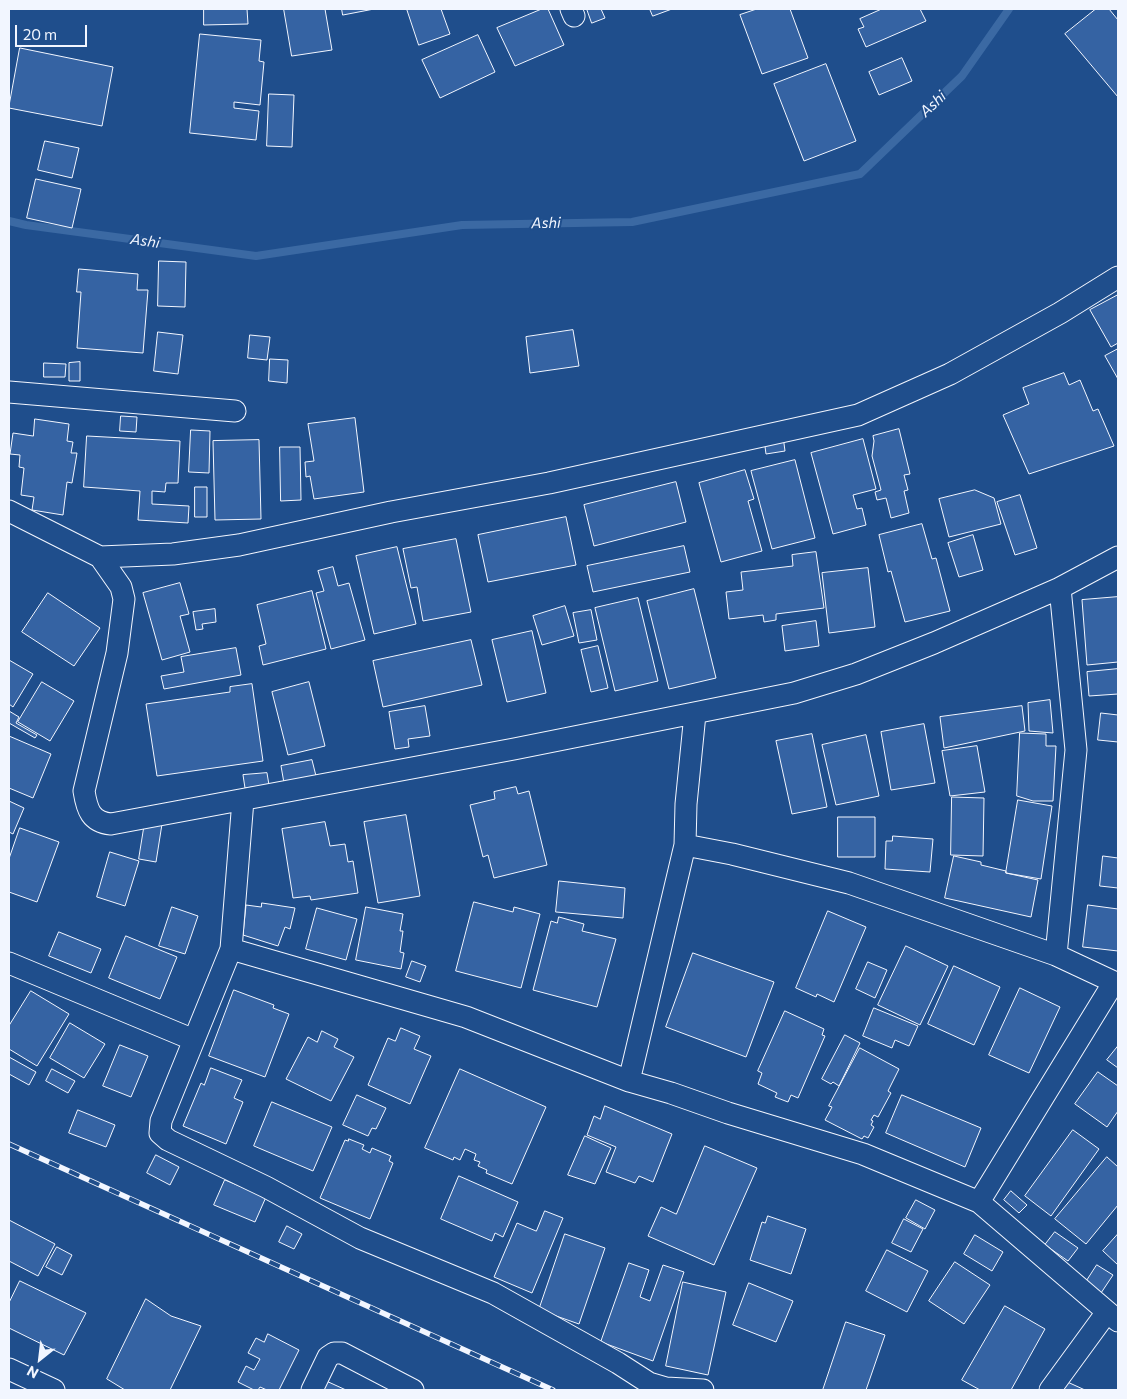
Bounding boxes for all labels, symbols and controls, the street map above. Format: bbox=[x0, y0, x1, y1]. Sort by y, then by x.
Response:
scale bar bbox=[18, 15, 90, 47]
text: 20 m bbox=[23, 25, 57, 43]
water label: Ashi bbox=[916, 87, 950, 121]
water label: Ashi bbox=[531, 214, 561, 232]
water label: Ashi bbox=[129, 230, 161, 252]
north arrow bbox=[15, 1334, 65, 1384]
text: N bbox=[24, 1363, 41, 1383]

